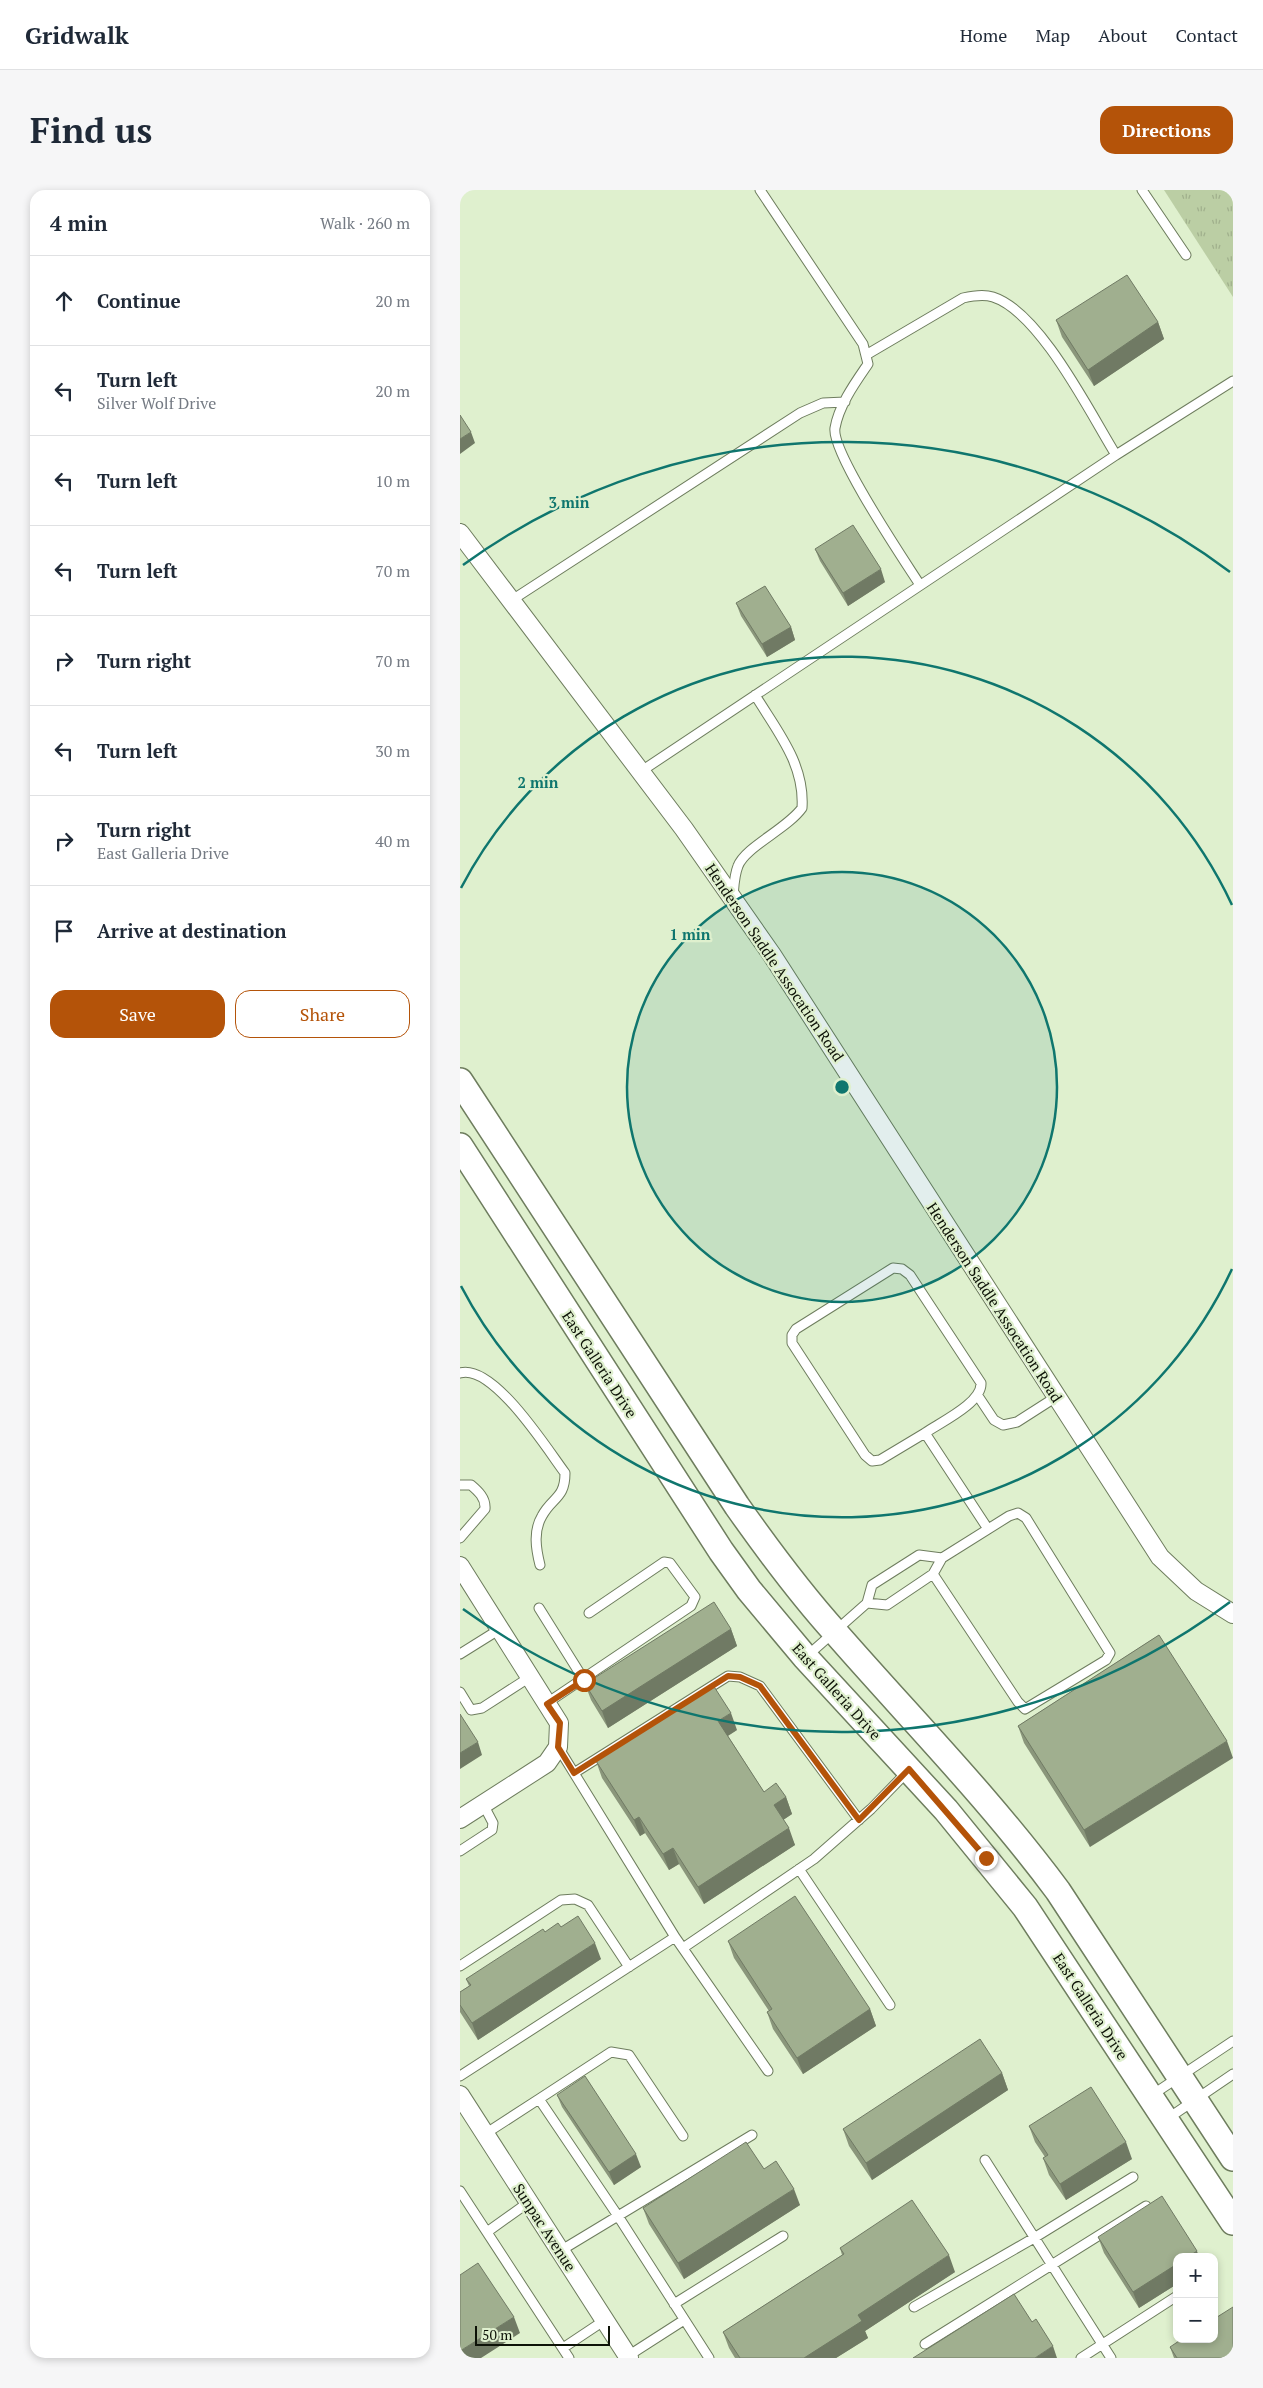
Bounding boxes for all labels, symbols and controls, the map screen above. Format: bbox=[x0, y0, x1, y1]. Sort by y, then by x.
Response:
text: Gridwalk bbox=[25, 19, 129, 51]
text: Home bbox=[960, 23, 1007, 47]
text: Map bbox=[1035, 23, 1070, 47]
text: About bbox=[1098, 23, 1147, 47]
text: Contact bbox=[1175, 23, 1238, 47]
button: Directions bbox=[1100, 106, 1233, 154]
text: Find us bbox=[30, 107, 152, 153]
text: 4 min bbox=[50, 209, 107, 237]
text: Walk · 260 m bbox=[320, 212, 410, 234]
icon: ahead bbox=[50, 287, 78, 315]
text: Continue bbox=[97, 288, 181, 313]
text: 20 m bbox=[375, 290, 410, 312]
text: Turn left bbox=[97, 367, 178, 392]
icon: left bbox=[50, 377, 78, 405]
text: 20 m bbox=[375, 380, 410, 402]
text: Silver Wolf Drive bbox=[97, 392, 216, 414]
icon: left bbox=[50, 467, 78, 495]
text: Turn left bbox=[97, 468, 178, 493]
text: 10 m bbox=[375, 470, 410, 492]
text: 3 min bbox=[548, 492, 590, 512]
icon: left bbox=[50, 557, 78, 585]
text: Turn left bbox=[97, 558, 178, 583]
text: 70 m bbox=[375, 560, 410, 582]
icon: right bbox=[50, 647, 78, 675]
text: Turn right bbox=[97, 648, 191, 673]
text: 70 m bbox=[375, 650, 410, 672]
icon: left bbox=[50, 737, 78, 765]
text: Turn left bbox=[97, 738, 178, 763]
text: 30 m bbox=[375, 740, 410, 762]
text: 2 min bbox=[517, 772, 559, 792]
text: Turn right bbox=[97, 817, 191, 842]
icon: right bbox=[50, 827, 78, 855]
text: 40 m bbox=[375, 830, 410, 852]
text: East Galleria Drive bbox=[97, 842, 229, 864]
street label: Henderson Saddle Assocation Road bbox=[701, 859, 849, 1065]
icon: arrive bbox=[50, 917, 78, 945]
text: Arrive at destination bbox=[97, 918, 286, 943]
text: 1 min bbox=[669, 924, 711, 944]
button: Save bbox=[50, 990, 225, 1038]
button: Share bbox=[235, 990, 410, 1038]
centre of rings bbox=[833, 1078, 851, 1096]
street label: Henderson Saddle Assocation Road bbox=[923, 1198, 1067, 1406]
street label: East Galleria Drive bbox=[558, 1307, 642, 1421]
street label: East Galleria Drive bbox=[788, 1638, 886, 1744]
route start bbox=[573, 1669, 596, 1692]
route end bbox=[975, 1847, 998, 1870]
street label: East Galleria Drive bbox=[1049, 1949, 1133, 2063]
street label: Sunpac Avenue bbox=[509, 2179, 581, 2275]
map controls bbox=[1173, 2253, 1218, 2343]
button: + bbox=[1173, 2253, 1218, 2298]
button: − bbox=[1173, 2298, 1218, 2343]
scale bar bbox=[475, 2323, 610, 2346]
text: 50 m bbox=[482, 2325, 512, 2344]

